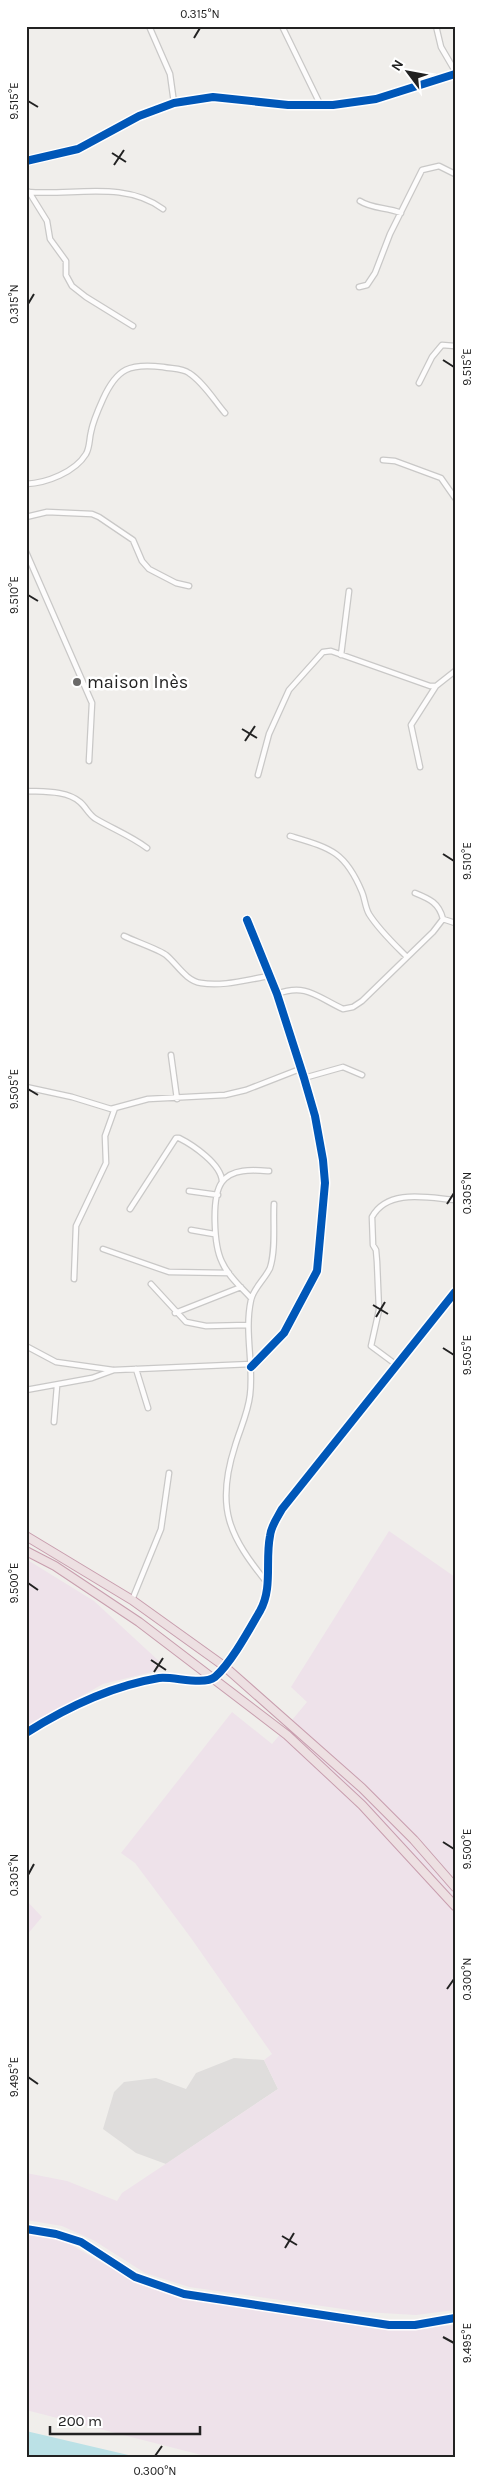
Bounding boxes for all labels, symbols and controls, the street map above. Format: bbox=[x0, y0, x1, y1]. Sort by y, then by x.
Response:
text: 0.315°N bbox=[180, 7, 220, 21]
north arrow bbox=[384, 48, 434, 98]
text: N bbox=[388, 57, 407, 74]
text: 9.515°E bbox=[7, 82, 21, 120]
text: 0.315°N bbox=[7, 284, 21, 324]
text: 9.515°E bbox=[460, 348, 474, 386]
text: 9.510°E bbox=[7, 576, 21, 614]
place label: maison Inès bbox=[87, 671, 188, 693]
marker: maison Inès bbox=[71, 676, 83, 688]
text: 9.510°E bbox=[460, 842, 474, 880]
text: 9.505°E bbox=[7, 1069, 21, 1109]
text: 0.305°N bbox=[460, 1172, 474, 1214]
text: 9.505°E bbox=[460, 1335, 474, 1375]
text: 9.500°E bbox=[7, 1563, 21, 1603]
text: 9.500°E bbox=[460, 1829, 474, 1869]
text: 0.305°N bbox=[7, 1854, 21, 1896]
text: 0.300°N bbox=[460, 1958, 474, 2000]
text: 9.495°E bbox=[7, 2057, 21, 2097]
text: 9.495°E bbox=[460, 2323, 474, 2363]
scale bar bbox=[50, 2404, 200, 2436]
text: 200 m bbox=[58, 2412, 102, 2430]
text: 0.300°N bbox=[134, 2464, 176, 2478]

